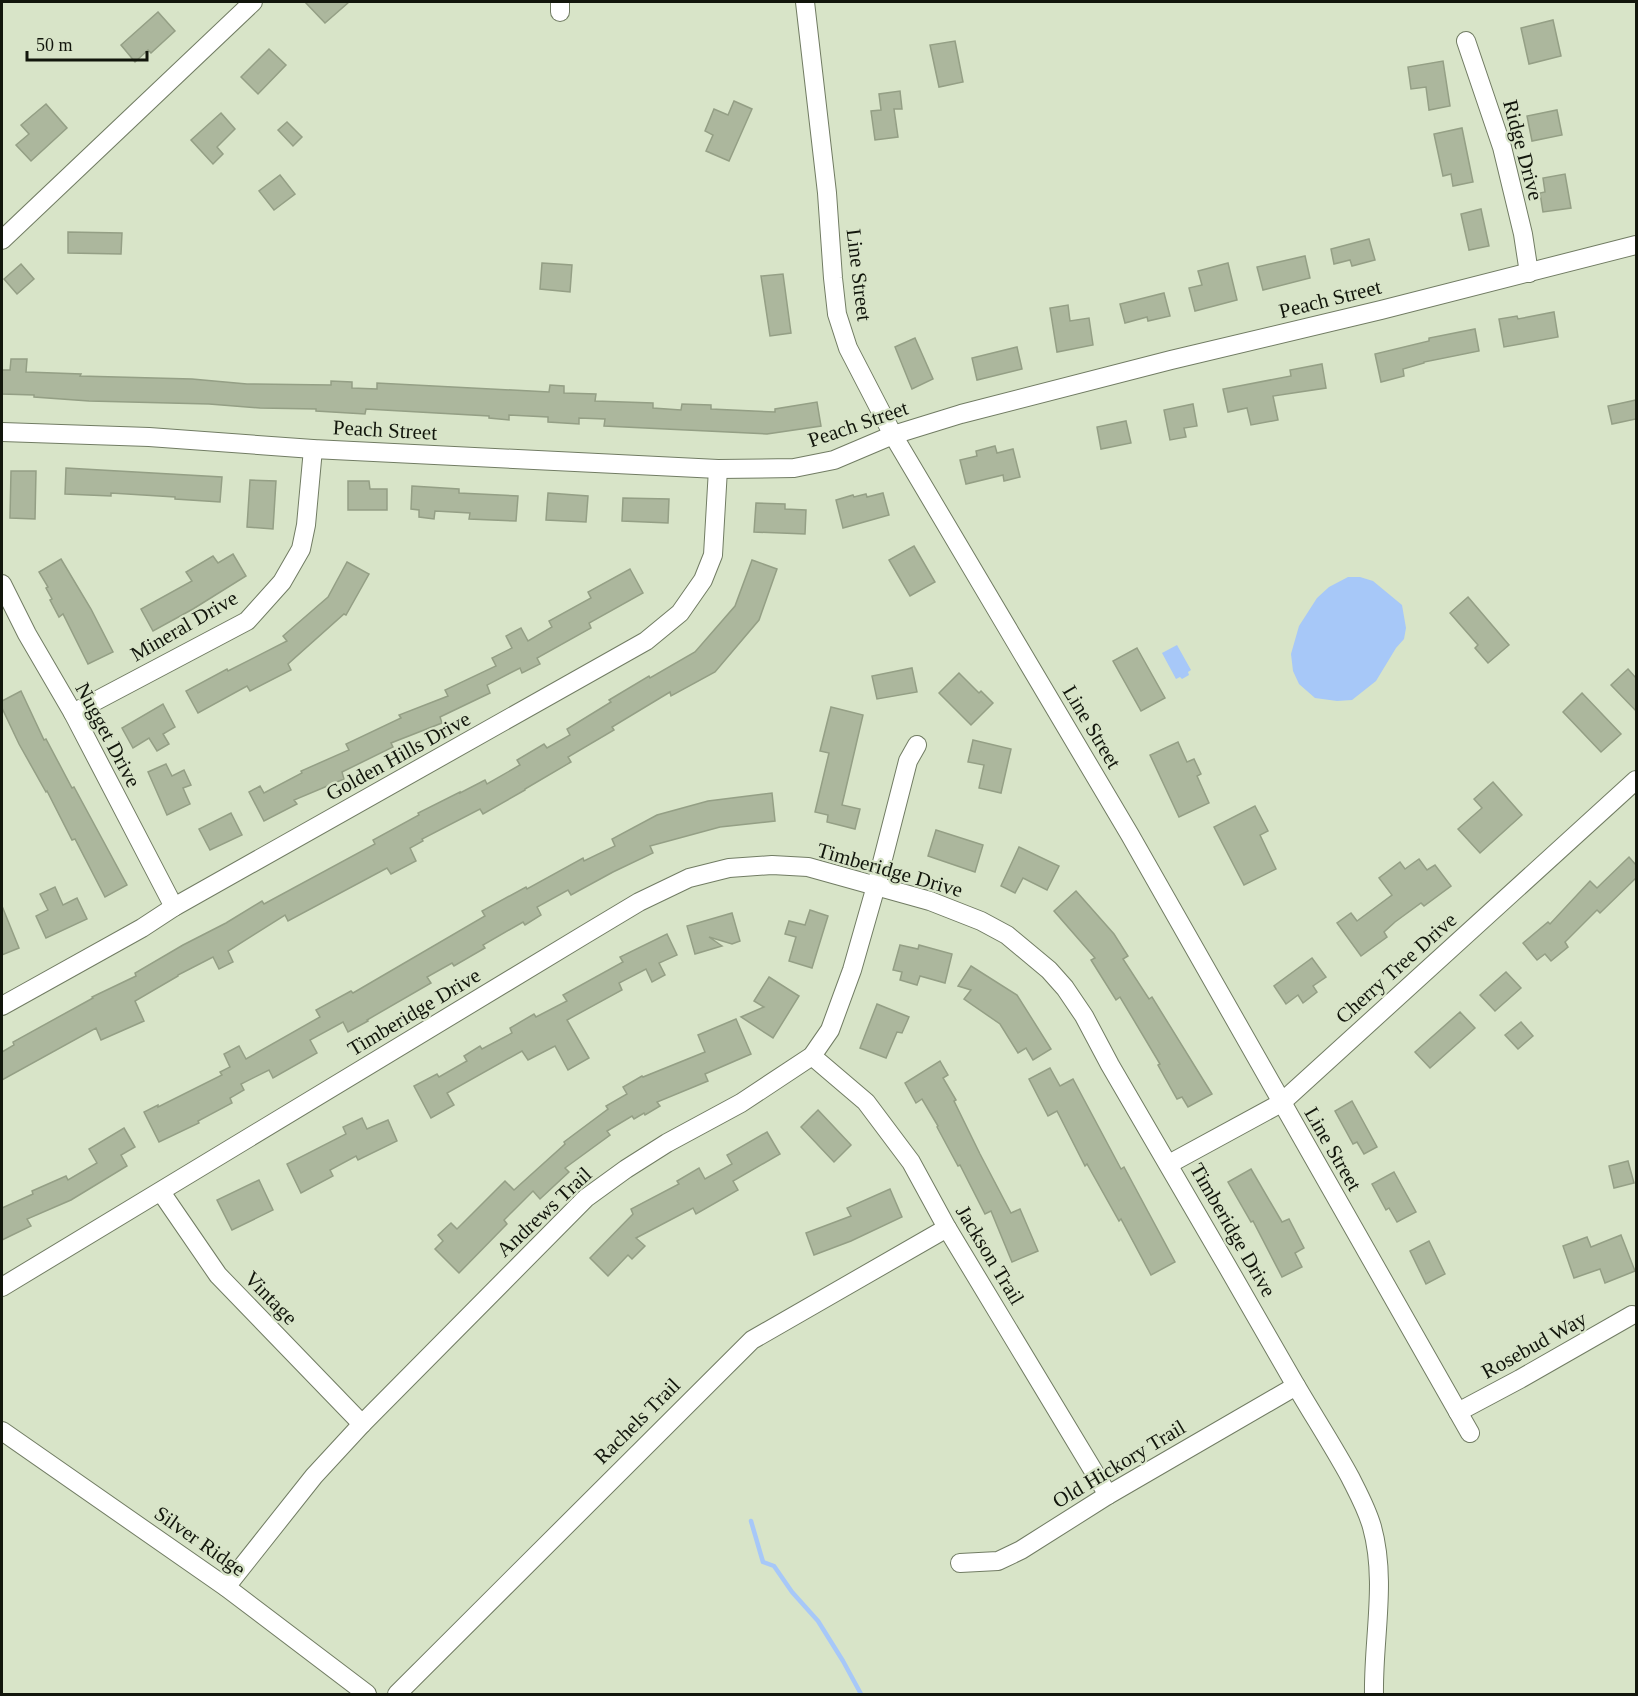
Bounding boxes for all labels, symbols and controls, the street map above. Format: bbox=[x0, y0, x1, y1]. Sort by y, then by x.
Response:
scale bar bbox=[27, 24, 147, 62]
text: 50 m bbox=[36, 35, 73, 55]
street label: Ridge Drive bbox=[1498, 97, 1548, 203]
street label: Line Street bbox=[841, 228, 877, 323]
street label: Peach Street bbox=[1276, 275, 1384, 323]
street label: Peach Street bbox=[805, 396, 911, 452]
street label: Peach Street bbox=[332, 415, 438, 445]
street label: Mineral Drive bbox=[126, 586, 242, 666]
street label: Nugget Drive bbox=[70, 679, 146, 791]
street label: Line Street bbox=[1058, 681, 1126, 773]
street label: Golden Hills Drive bbox=[322, 706, 474, 806]
street label: Timberidge Drive bbox=[814, 838, 966, 902]
street label: Cherry Tree Drive bbox=[1331, 908, 1461, 1028]
street label: Timberidge Drive bbox=[343, 963, 485, 1061]
street label: Line Street bbox=[1299, 1103, 1367, 1195]
street label: Timberidge Drive bbox=[1185, 1159, 1281, 1301]
street label: Andrews Trail bbox=[492, 1162, 596, 1262]
street label: Jackson Trail bbox=[951, 1201, 1029, 1309]
street label: Vintage bbox=[240, 1266, 302, 1330]
street label: Rosebud Way bbox=[1477, 1306, 1591, 1384]
street label: Rachels Trail bbox=[589, 1373, 685, 1469]
street label: Old Hickory Trail bbox=[1048, 1415, 1190, 1513]
street label: Silver Ridge bbox=[150, 1501, 250, 1581]

